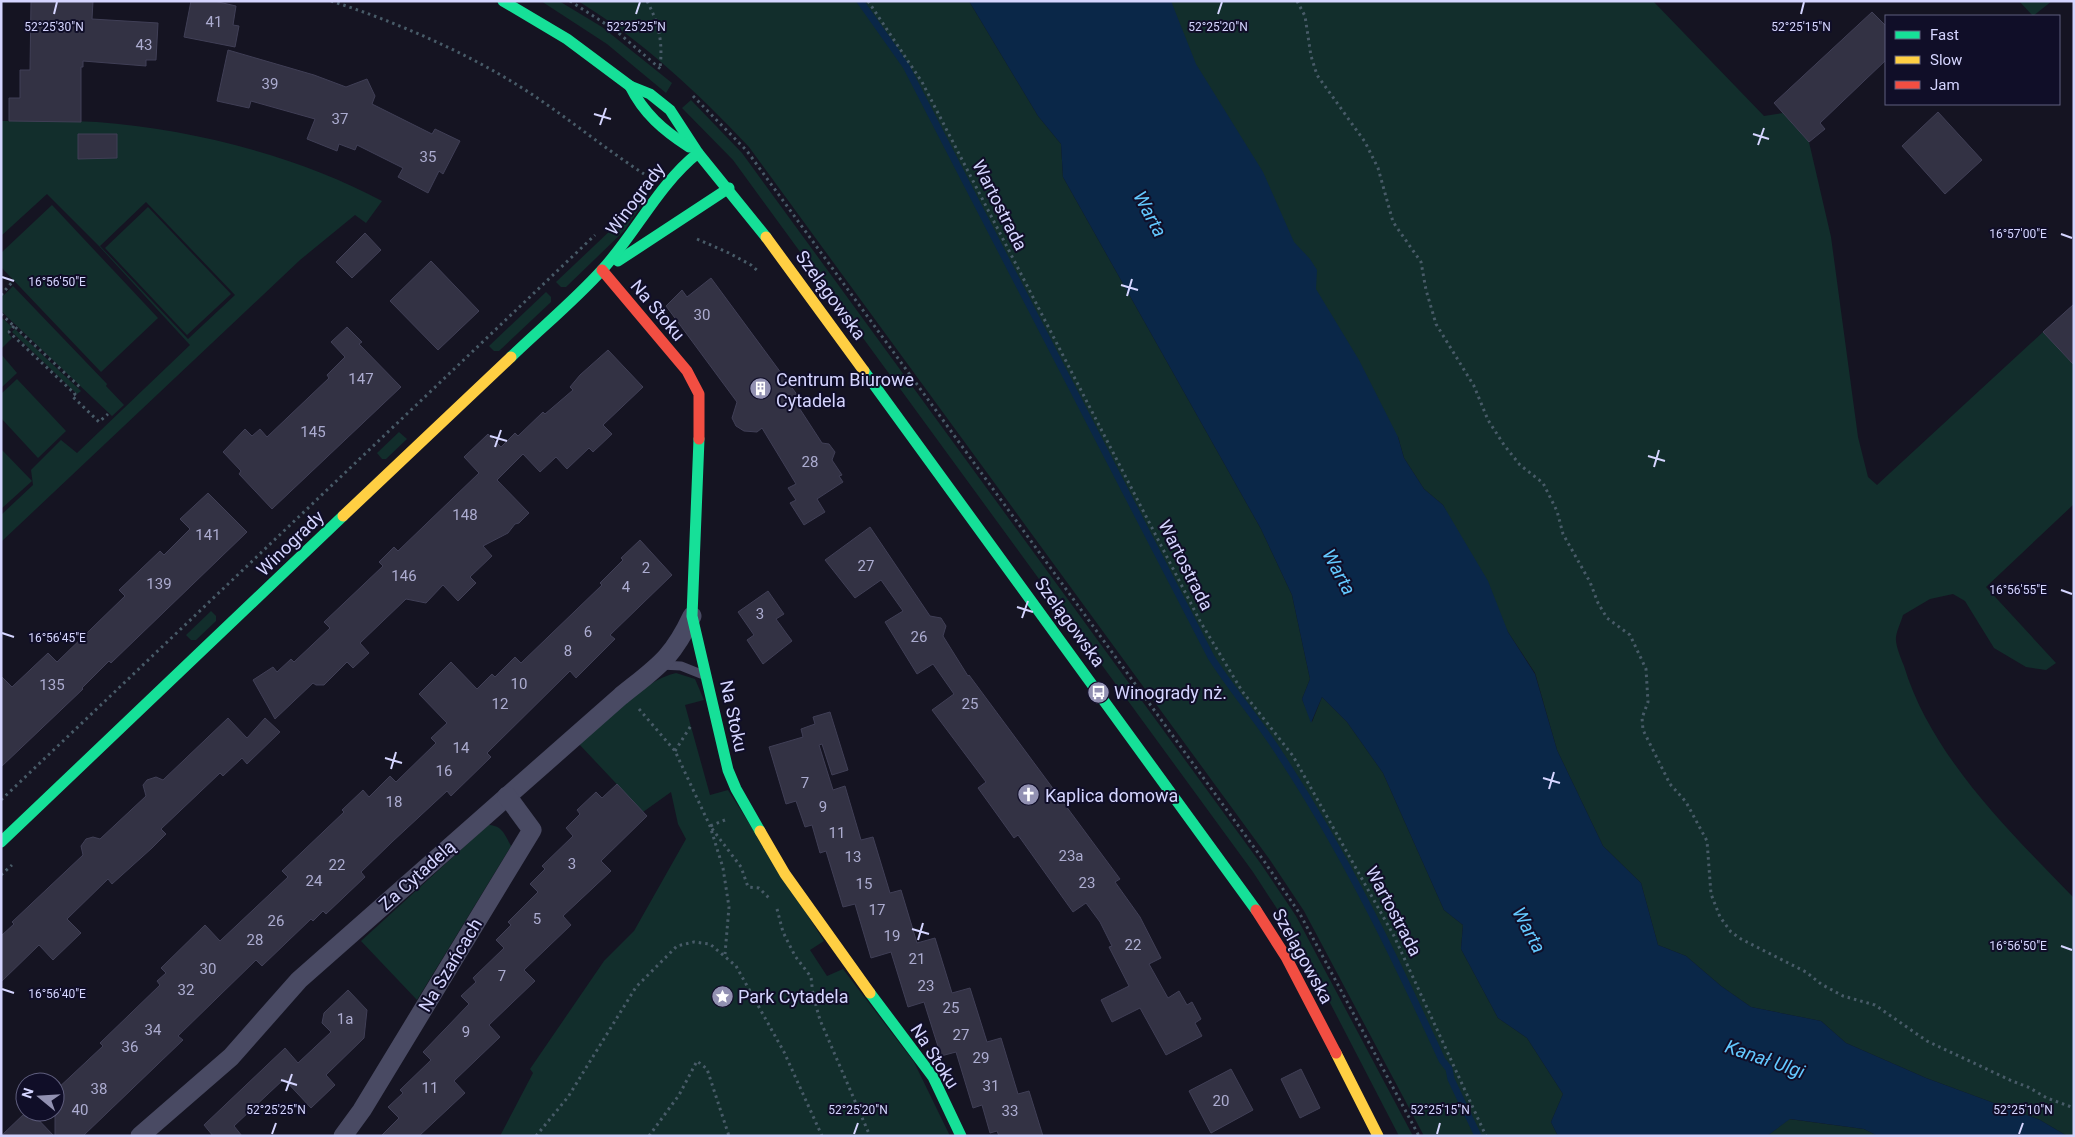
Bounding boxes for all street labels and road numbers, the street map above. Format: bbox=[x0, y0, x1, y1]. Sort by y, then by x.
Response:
street label: Wartostrada bbox=[968, 156, 1032, 254]
street label: Winogrady bbox=[601, 158, 669, 239]
street label: Szelągowska bbox=[792, 246, 870, 344]
street label: Na Stoku bbox=[627, 275, 689, 345]
street label: Winogrady bbox=[252, 506, 328, 580]
street label: Wartostrada bbox=[1154, 516, 1218, 614]
street label: Szelągowska bbox=[1031, 573, 1109, 671]
street label: Na Stoku bbox=[716, 678, 752, 754]
street label: Za Cytadelą bbox=[375, 835, 459, 915]
street label: Wartostrada bbox=[1362, 863, 1426, 959]
street label: Szelągowska bbox=[1268, 905, 1338, 1007]
street label: Na Szańcach bbox=[414, 915, 486, 1015]
street label: Na Stoku bbox=[906, 1020, 964, 1092]

